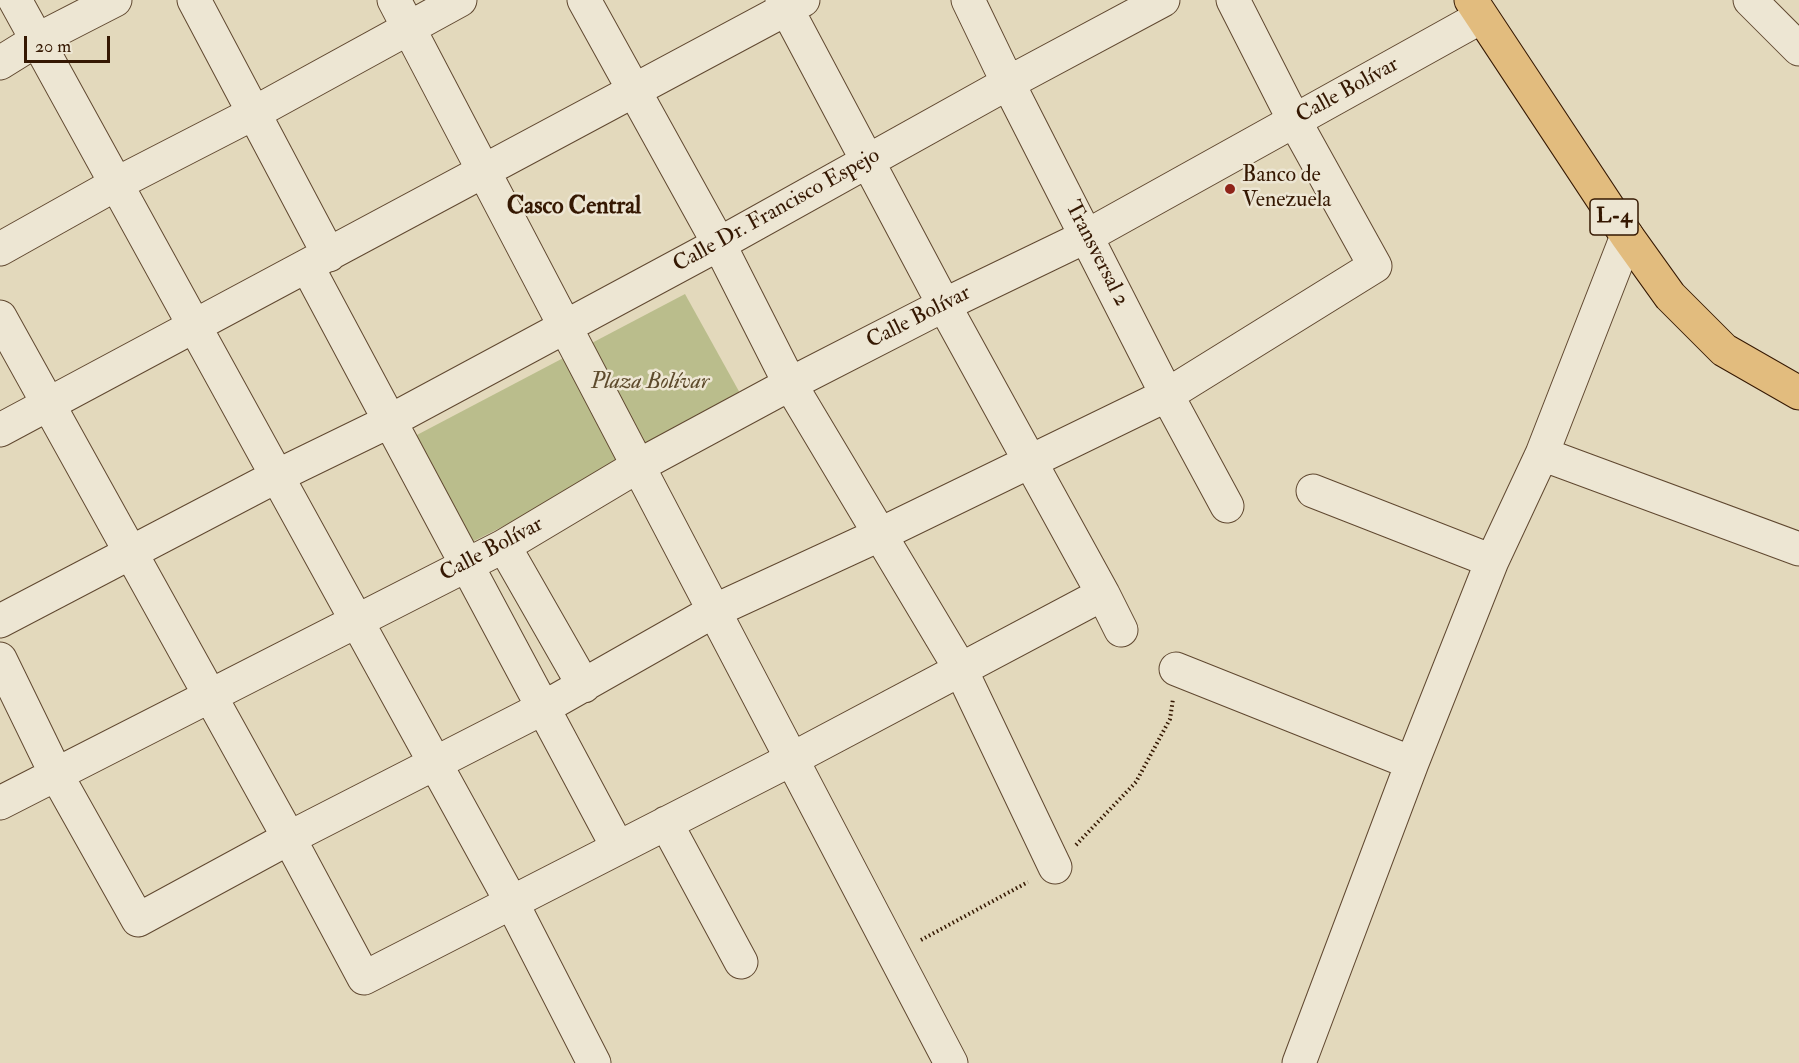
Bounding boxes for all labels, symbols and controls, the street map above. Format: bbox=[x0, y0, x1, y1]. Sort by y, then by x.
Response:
scale bar bbox=[27, 24, 112, 62]
text: 20 m bbox=[35, 35, 71, 58]
street label: Calle Bolívar bbox=[1292, 52, 1404, 130]
street label: Calle Dr. Francisco Espejo bbox=[669, 143, 885, 279]
place label: Banco de Venezuela bbox=[1242, 163, 1331, 214]
marker: Banco de Venezuela bbox=[1223, 182, 1237, 196]
district label: Casco Central bbox=[507, 194, 641, 222]
street label: Transversal 2 bbox=[1058, 197, 1134, 311]
road number: L-4 bbox=[1590, 199, 1638, 235]
street label: Calle Bolívar bbox=[863, 281, 975, 355]
park label: Plaza Bolívar bbox=[591, 370, 709, 396]
street label: Calle Bolívar bbox=[436, 512, 548, 588]

